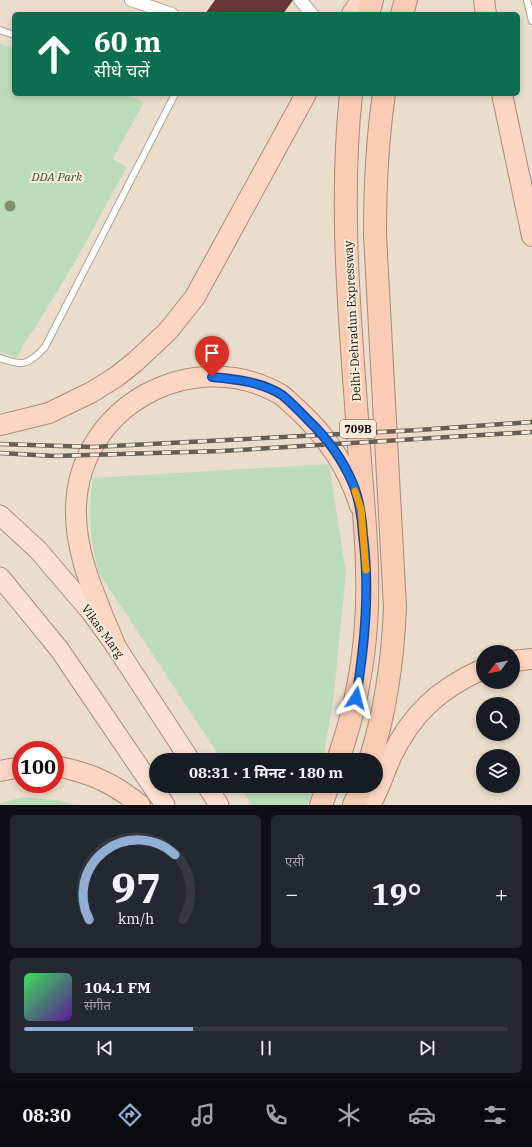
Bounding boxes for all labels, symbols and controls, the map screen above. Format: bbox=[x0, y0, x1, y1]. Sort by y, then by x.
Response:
text: 60 m bbox=[94, 23, 161, 60]
icon: ahead bbox=[28, 28, 80, 80]
text: सीधे चलें bbox=[94, 59, 150, 82]
park label: DDA Park bbox=[31, 169, 83, 184]
street label: Delhi-Dehradun Expressway bbox=[340, 240, 364, 402]
pin bbox=[195, 336, 229, 377]
icon: arrive bbox=[201, 342, 223, 364]
road number: 709B bbox=[340, 420, 376, 438]
street label: Vikas Marg bbox=[79, 601, 128, 661]
north arrow bbox=[476, 645, 520, 689]
map controls bbox=[476, 645, 520, 793]
position arrow bbox=[335, 677, 377, 719]
button: search bbox=[476, 697, 520, 741]
speed limit sign: 100 bbox=[12, 741, 64, 793]
button: layers bbox=[476, 749, 520, 793]
text: 08:31 · 1 मिनट · 180 m bbox=[189, 763, 343, 782]
text: एसी bbox=[285, 853, 304, 870]
text: 97 bbox=[111, 859, 160, 913]
text: 19° bbox=[371, 874, 422, 913]
text: − bbox=[285, 879, 298, 908]
text: + bbox=[495, 879, 508, 908]
text: km/h bbox=[117, 908, 154, 927]
text: 104.1 FM bbox=[84, 978, 151, 997]
text: संगीत bbox=[84, 997, 111, 1014]
icon: previous bbox=[94, 1037, 116, 1059]
icon: pause bbox=[255, 1037, 277, 1059]
icon: next bbox=[416, 1037, 438, 1059]
icon: directions bbox=[116, 1101, 144, 1129]
icon: music bbox=[189, 1101, 217, 1129]
icon: phone bbox=[262, 1101, 290, 1129]
icon: climate bbox=[335, 1101, 363, 1129]
icon: car bbox=[408, 1101, 436, 1129]
icon: filters bbox=[481, 1101, 509, 1129]
text: 08:30 bbox=[23, 1104, 71, 1127]

